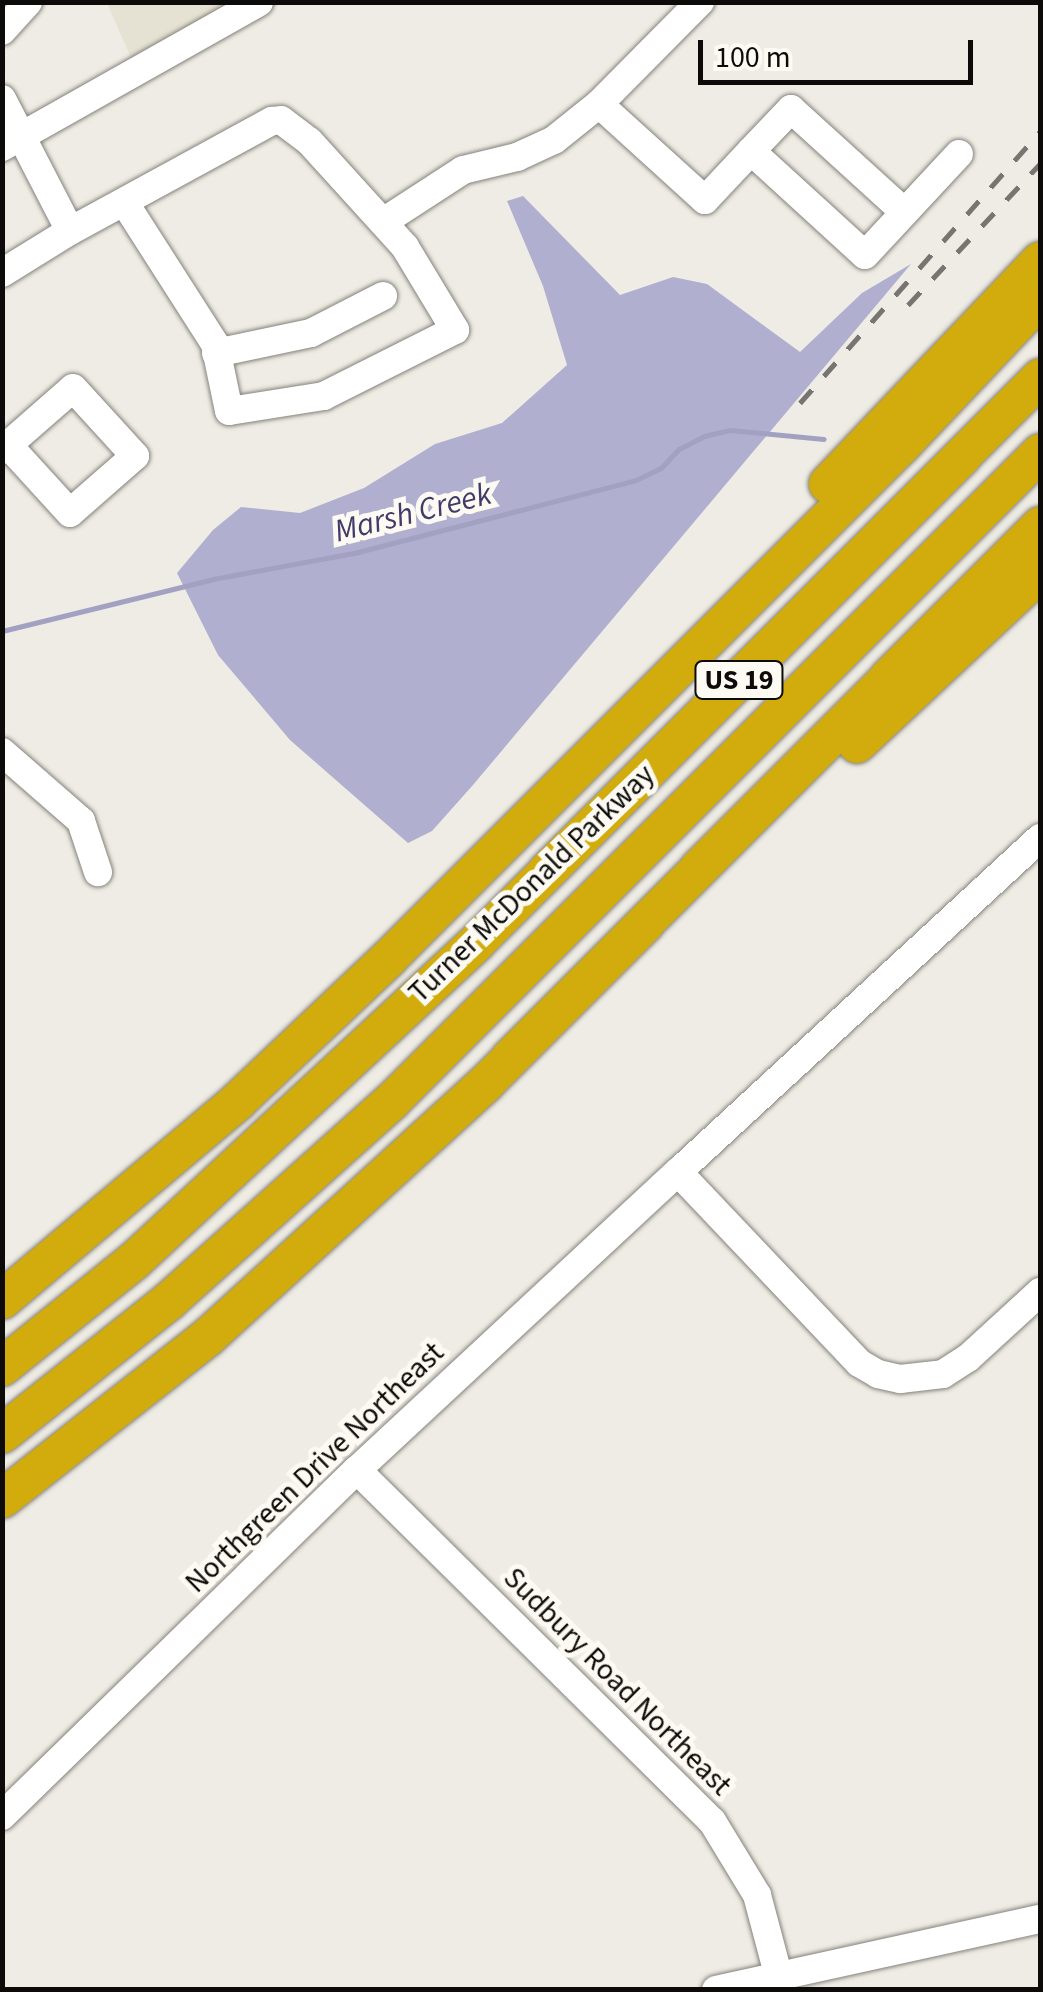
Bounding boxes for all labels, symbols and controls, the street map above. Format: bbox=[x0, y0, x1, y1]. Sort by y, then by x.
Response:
scale bar bbox=[703, 20, 978, 82]
text: 100 m bbox=[715, 36, 791, 79]
water label: Marsh Creek bbox=[330, 475, 496, 551]
road number: US 19 bbox=[694, 657, 784, 703]
street label: Turner McDonald Parkway bbox=[402, 757, 662, 1011]
street label: Northgreen Drive Northeast bbox=[178, 1335, 452, 1601]
street label: Sudbury Road Northeast bbox=[495, 1560, 739, 1804]

